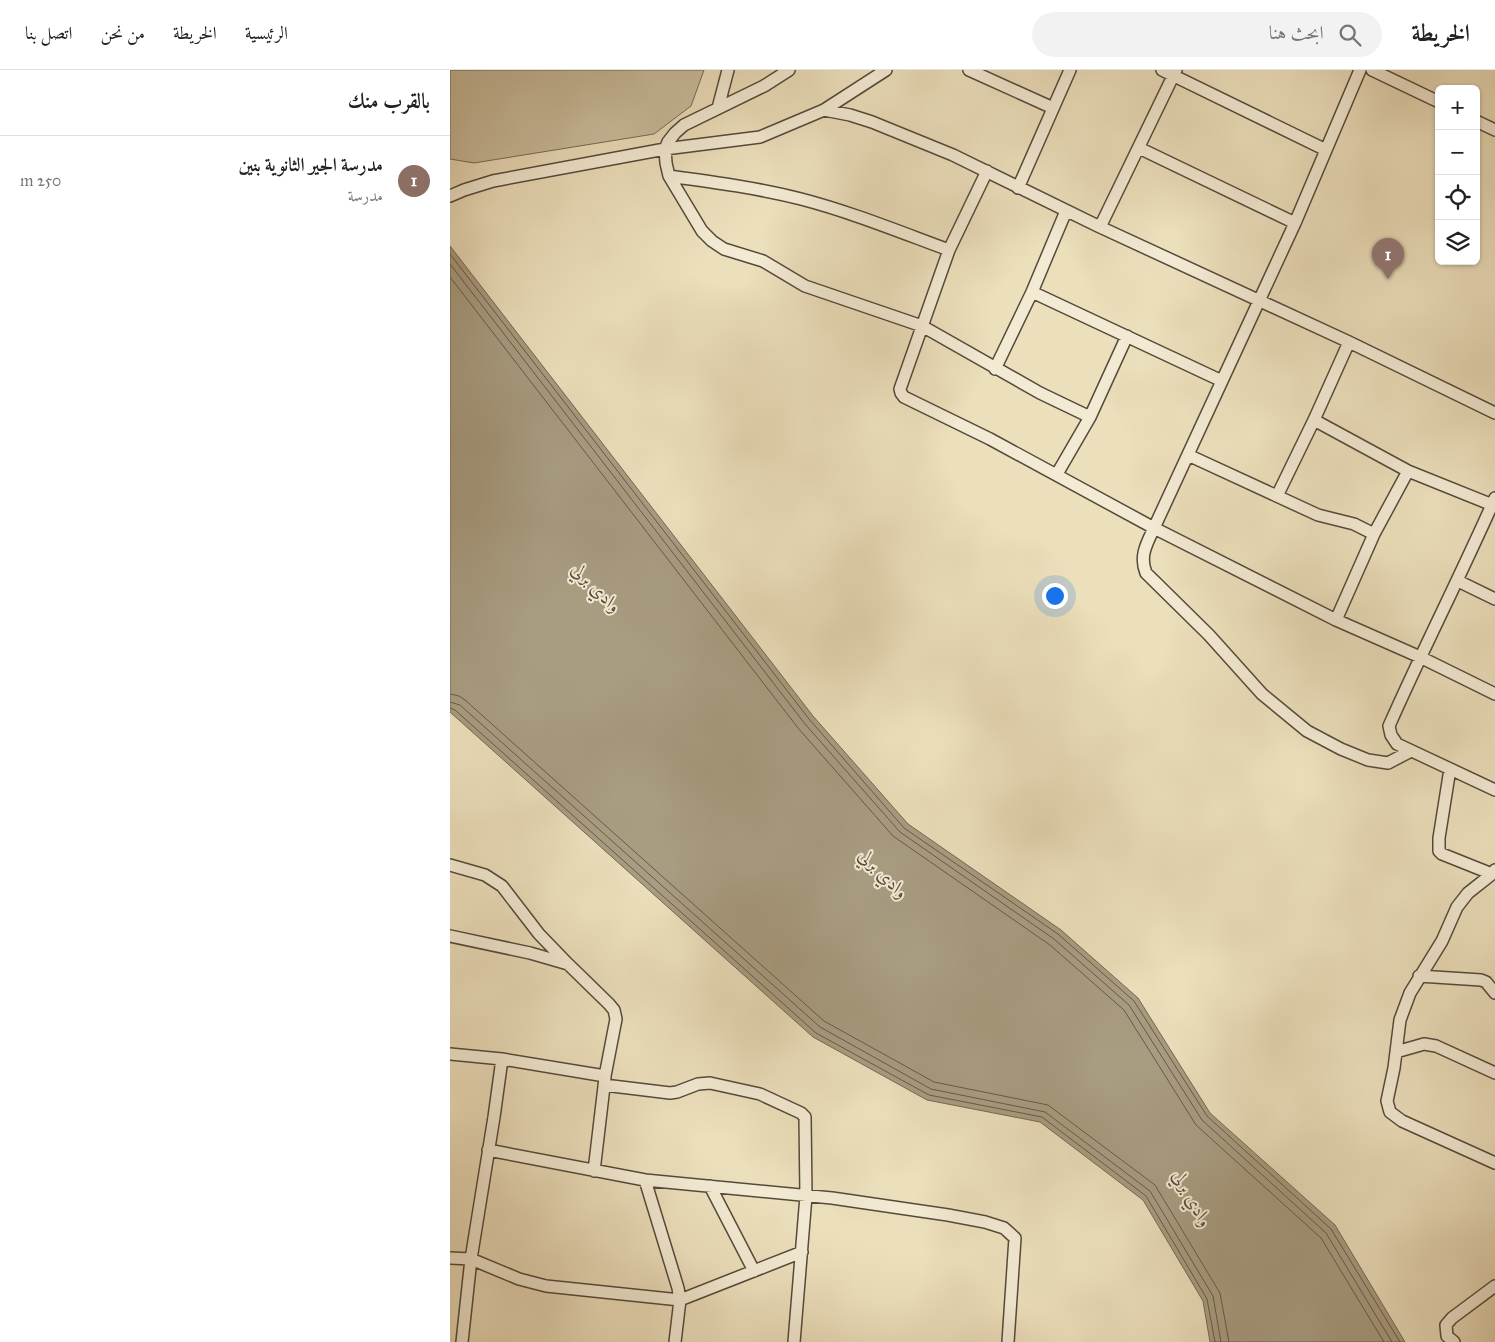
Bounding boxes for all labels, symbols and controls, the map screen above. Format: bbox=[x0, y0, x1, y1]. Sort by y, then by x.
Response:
search box bbox=[1032, 12, 1382, 57]
text: الخريطة bbox=[1412, 18, 1470, 48]
text: ابحث هنا bbox=[1269, 21, 1324, 44]
icon: search bbox=[1336, 21, 1364, 49]
text: اتصل بنا bbox=[25, 22, 72, 44]
text: من نحن bbox=[100, 22, 145, 44]
text: الخريطة bbox=[173, 22, 217, 44]
text: الرئيسية bbox=[245, 22, 288, 44]
map controls bbox=[1435, 85, 1480, 265]
button: + bbox=[1435, 85, 1480, 130]
text: بالقرب منك bbox=[348, 88, 430, 114]
button: − bbox=[1435, 130, 1480, 175]
text: مدرسة الجير الثانوية بنين bbox=[238, 153, 383, 176]
text: 250 m bbox=[20, 171, 61, 190]
text: 1 bbox=[411, 171, 417, 190]
button: locate bbox=[1435, 175, 1480, 220]
text: مدرسة bbox=[348, 186, 383, 205]
button: layers bbox=[1435, 220, 1480, 265]
pin: 1 bbox=[1372, 238, 1404, 279]
water label: وادي برلي bbox=[564, 557, 627, 620]
your location bbox=[1042, 583, 1068, 609]
water label: وادي برلي bbox=[851, 843, 914, 906]
water label: وادي برلي bbox=[1164, 1166, 1218, 1233]

